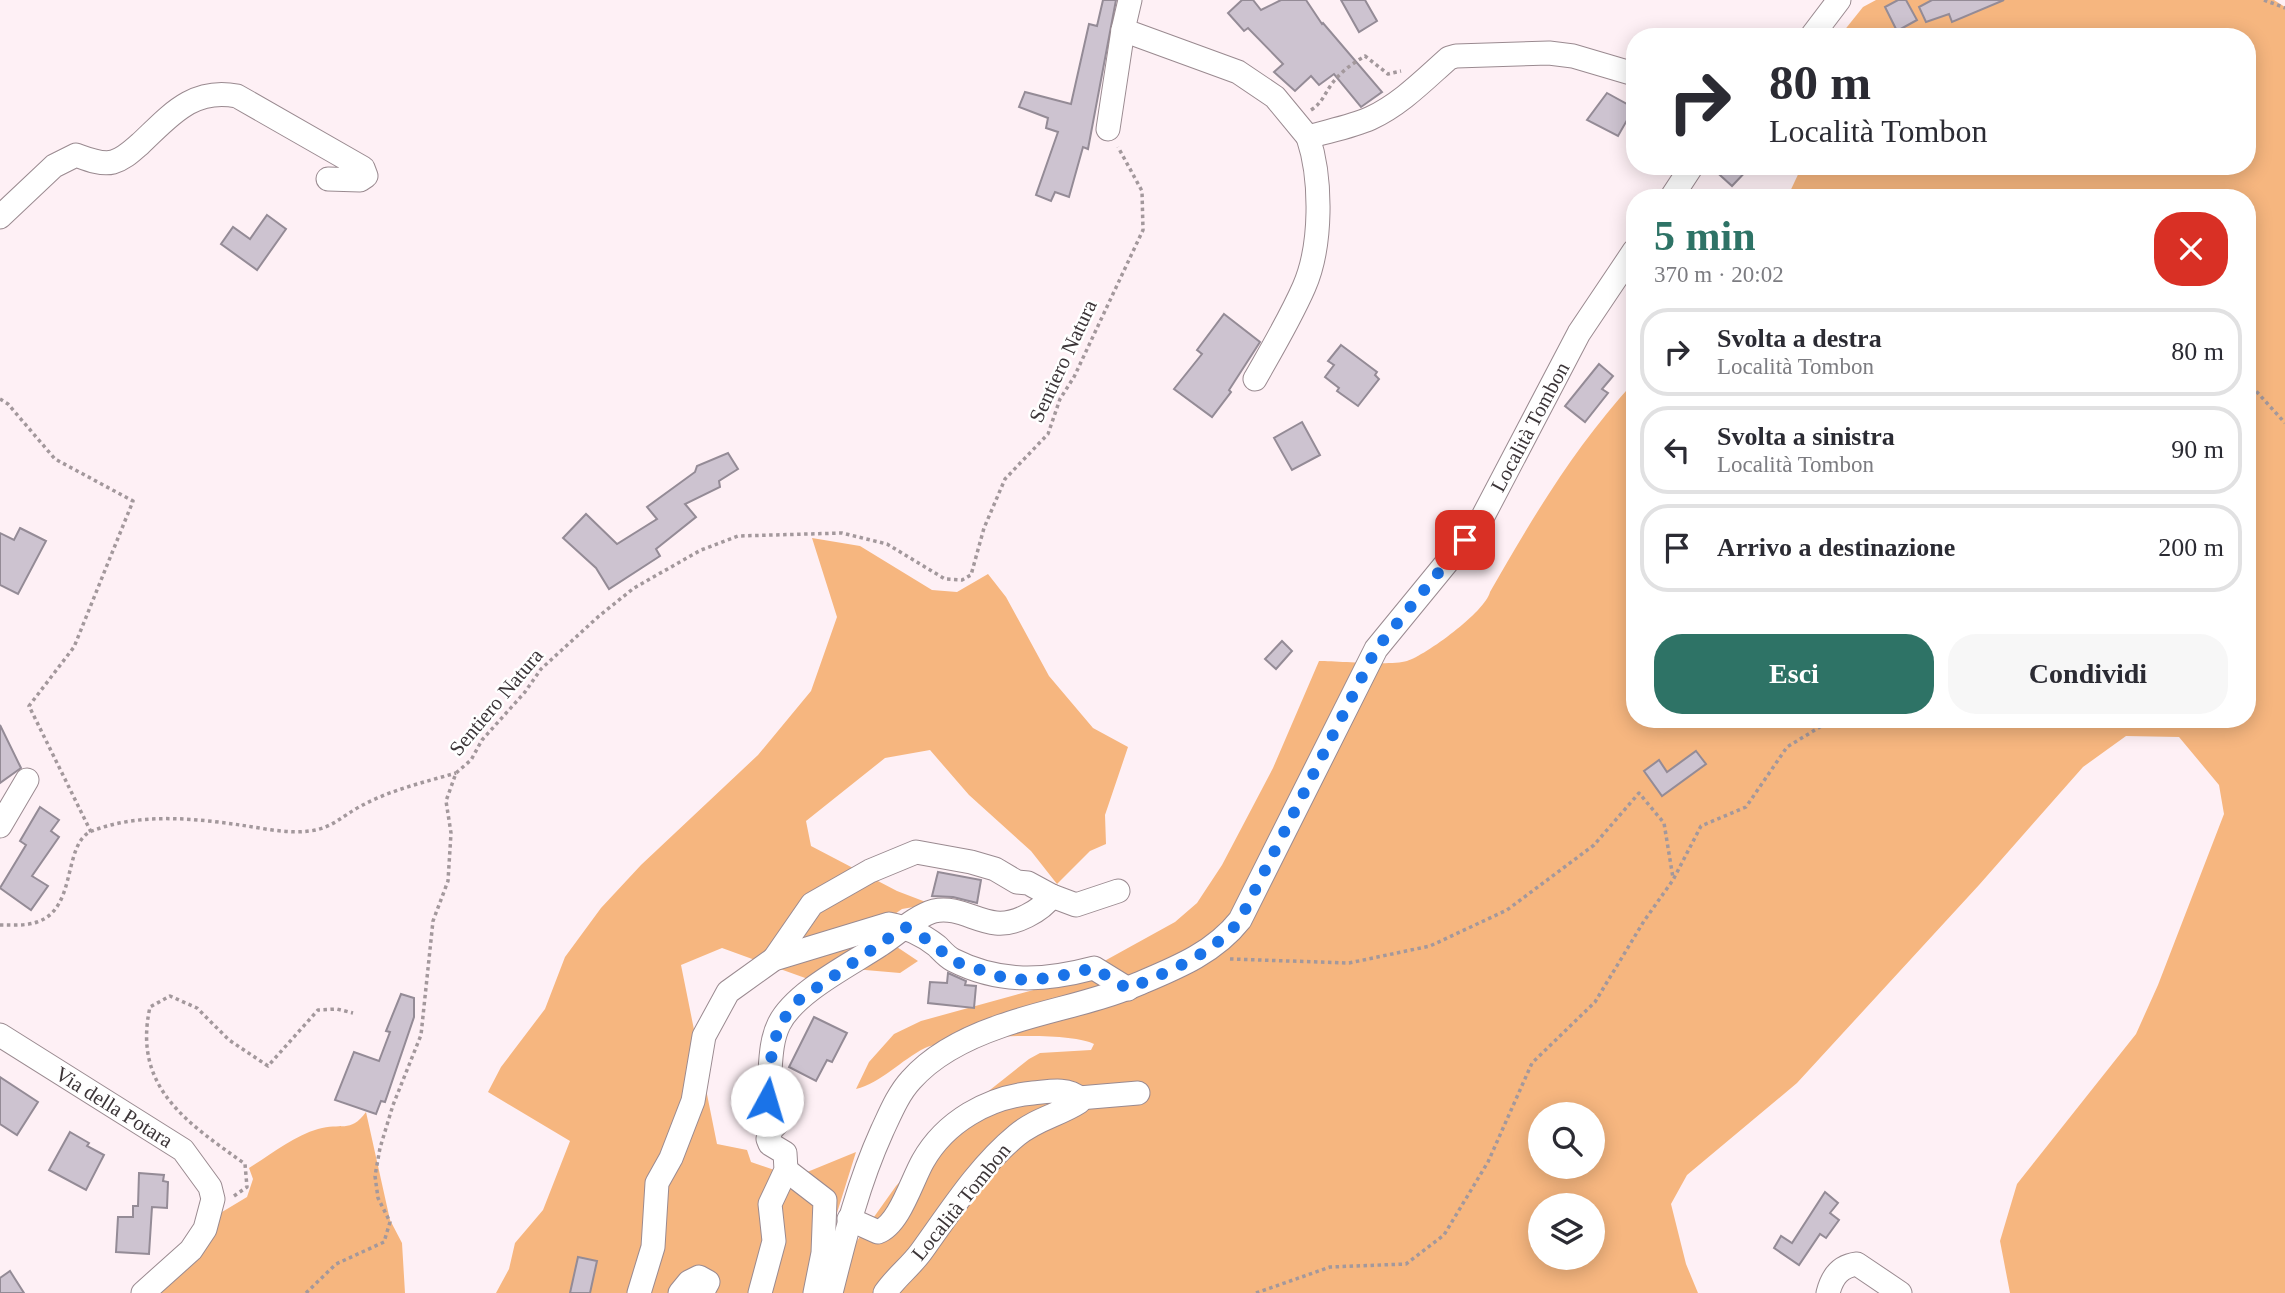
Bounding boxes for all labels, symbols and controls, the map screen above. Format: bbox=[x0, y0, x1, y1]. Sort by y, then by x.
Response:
text: 80 m bbox=[1769, 55, 1871, 110]
icon: right bbox=[1654, 56, 1745, 147]
text: Località Tombon bbox=[1769, 113, 1987, 149]
button: close bbox=[2154, 212, 2228, 286]
text: 5 min bbox=[1654, 213, 1756, 259]
text: 370 m · 20:02 bbox=[1654, 262, 1784, 287]
street label: Sentiero Natura bbox=[1024, 295, 1102, 426]
text: Svolta a destra bbox=[1717, 324, 1882, 353]
icon: right bbox=[1658, 333, 1696, 371]
text: 80 m bbox=[2171, 337, 2224, 366]
text: Località Tombon bbox=[1717, 354, 1874, 379]
street label: Località Tombon bbox=[1486, 358, 1574, 496]
text: Svolta a sinistra bbox=[1717, 422, 1895, 451]
icon: left bbox=[1658, 431, 1696, 469]
text: 90 m bbox=[2171, 435, 2224, 464]
text: Località Tombon bbox=[1717, 452, 1874, 477]
pin bbox=[1435, 510, 1495, 570]
icon: arrive bbox=[1446, 521, 1484, 559]
icon: arrive bbox=[1658, 529, 1696, 567]
text: Arrivo a destinazione bbox=[1717, 533, 1955, 562]
text: 200 m bbox=[2158, 533, 2224, 562]
button: Esci bbox=[1654, 634, 1934, 714]
button: Condividi bbox=[1948, 634, 2228, 714]
street label: Sentiero Natura bbox=[444, 643, 548, 760]
street label: Via della Potara bbox=[51, 1061, 178, 1153]
position arrow bbox=[730, 1063, 804, 1137]
map controls bbox=[1528, 1102, 1605, 1270]
button: search bbox=[1528, 1102, 1605, 1179]
street label: Località Tombon bbox=[907, 1138, 1016, 1265]
button: layers bbox=[1528, 1193, 1605, 1270]

